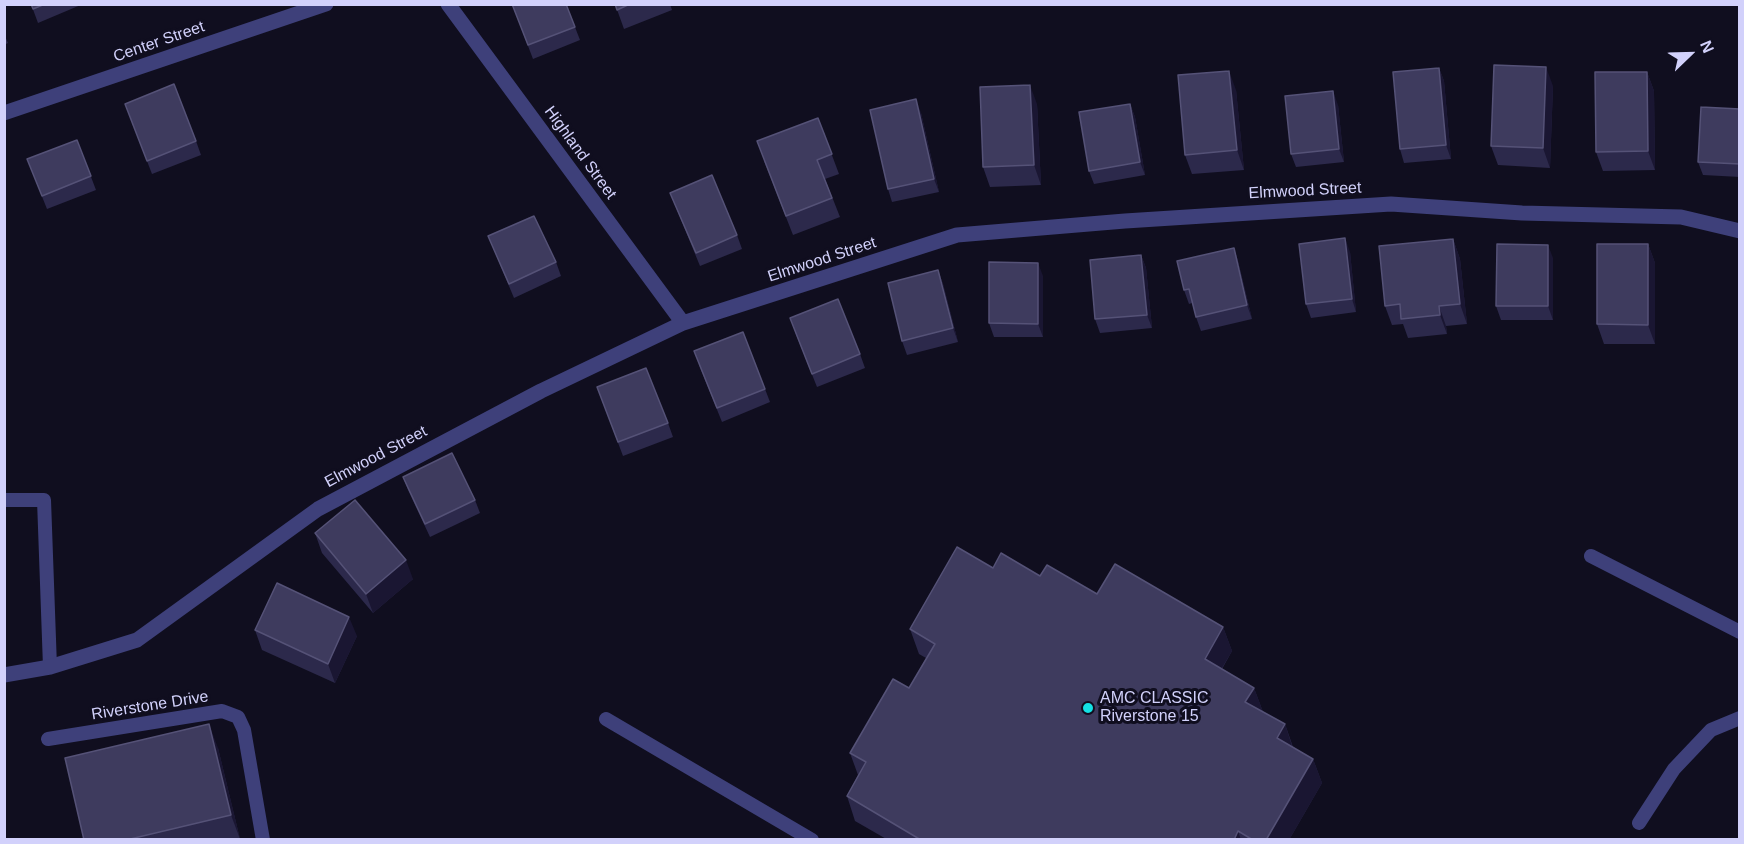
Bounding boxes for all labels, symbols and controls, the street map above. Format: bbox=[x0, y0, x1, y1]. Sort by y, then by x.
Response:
street label: Center Street bbox=[111, 17, 207, 67]
north arrow bbox=[1660, 24, 1720, 84]
text: N bbox=[1697, 38, 1717, 55]
street label: Highland Street bbox=[540, 103, 620, 203]
street label: Elmwood Street bbox=[1248, 178, 1362, 204]
street label: Elmwood Street bbox=[765, 233, 879, 287]
street label: Elmwood Street bbox=[322, 422, 430, 492]
street label: Riverstone Drive bbox=[90, 687, 210, 725]
place label: AMC CLASSIC Riverstone 15 bbox=[1100, 689, 1208, 727]
marker: AMC CLASSIC Riverstone 15 bbox=[1081, 701, 1095, 715]

